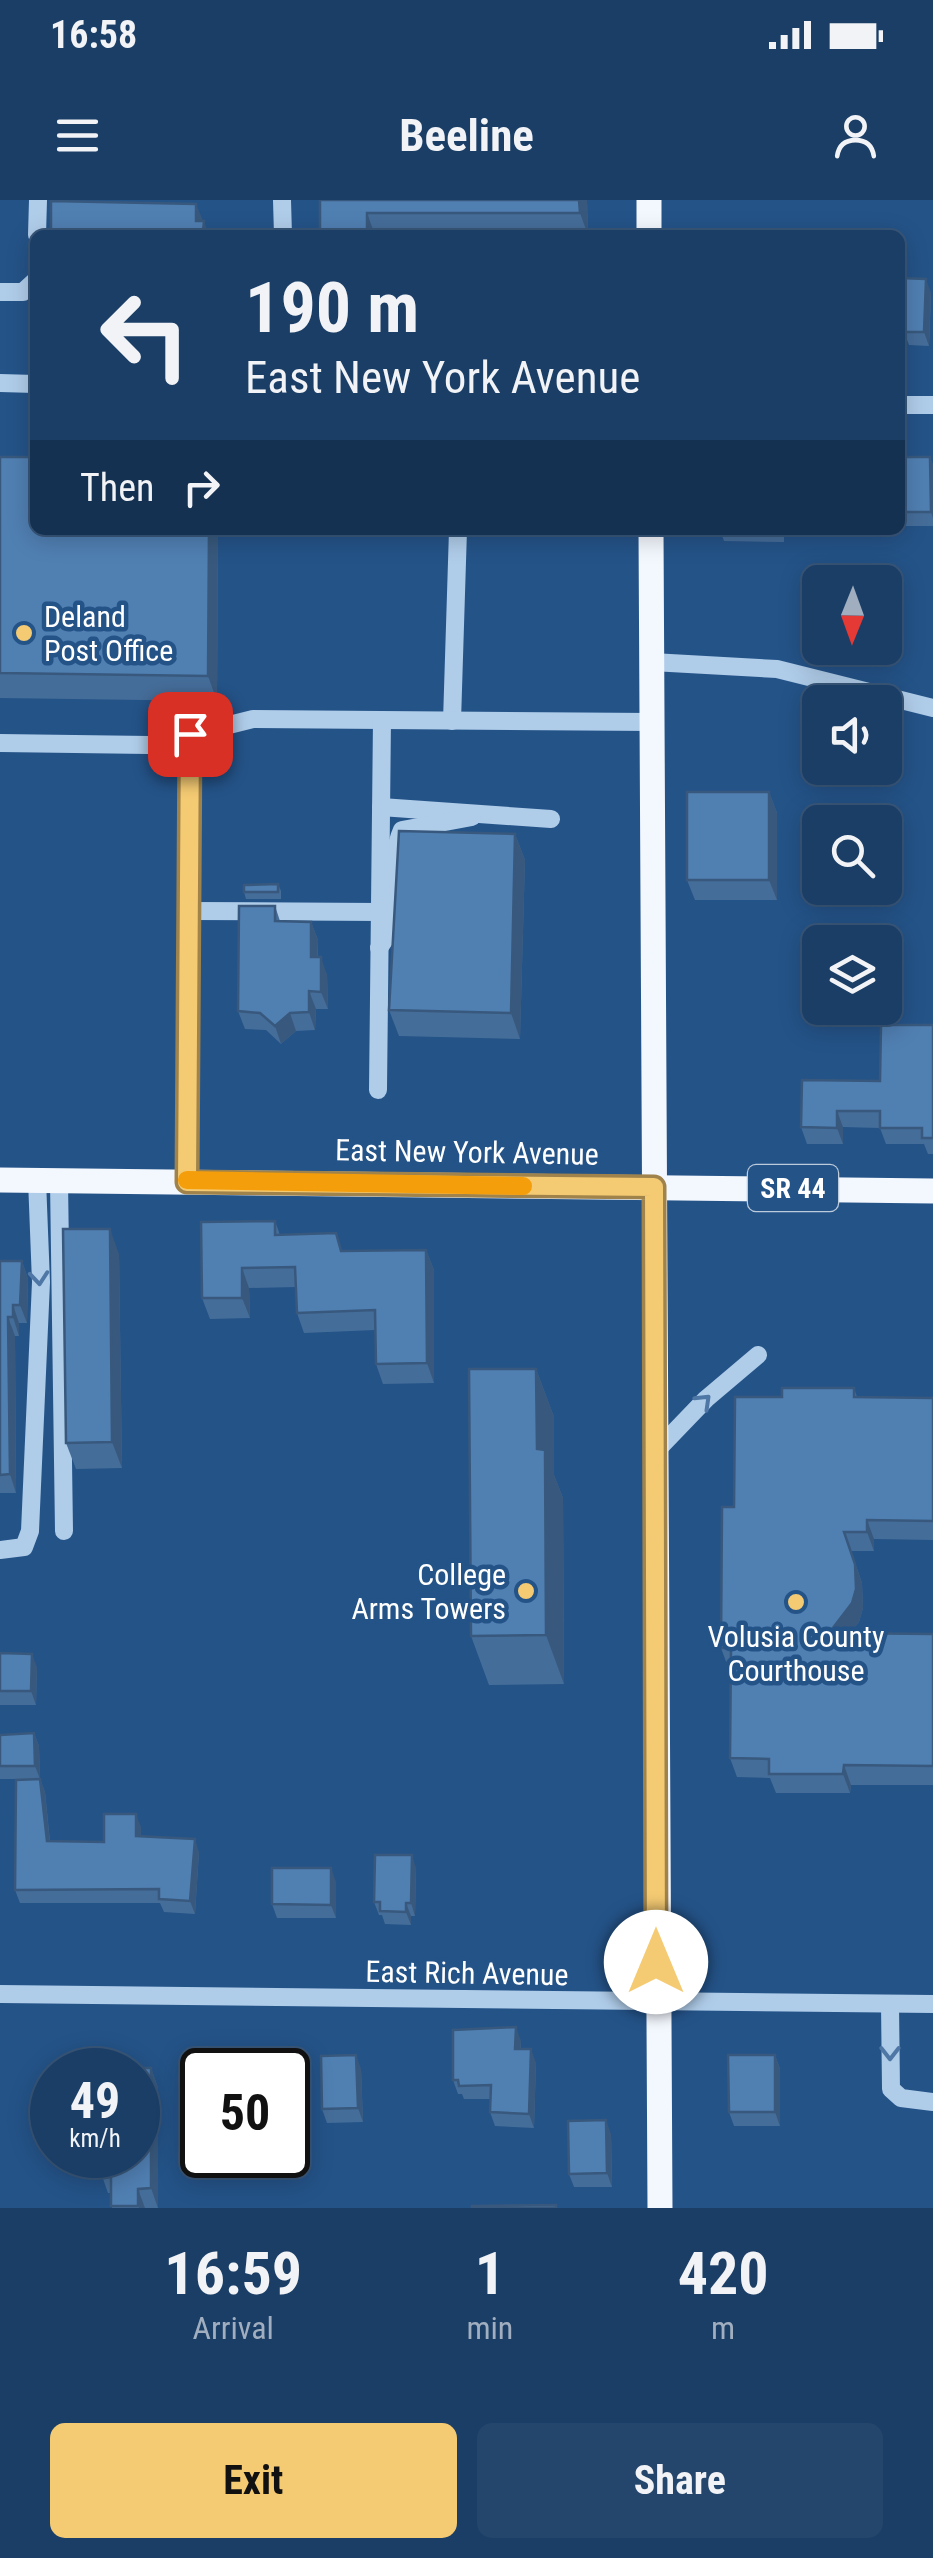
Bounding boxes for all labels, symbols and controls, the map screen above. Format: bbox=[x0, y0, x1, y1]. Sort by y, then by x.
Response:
text: 16:58 bbox=[50, 13, 137, 57]
icon: menu bbox=[50, 108, 105, 163]
icon: person bbox=[828, 108, 883, 163]
text: Beeline bbox=[399, 109, 534, 162]
text: 190 m bbox=[245, 267, 419, 349]
icon: left bbox=[80, 270, 210, 400]
text: East New York Avenue bbox=[245, 351, 640, 404]
icon: right bbox=[174, 460, 229, 515]
text: Then bbox=[80, 466, 154, 510]
north arrow bbox=[802, 565, 902, 665]
map controls bbox=[802, 565, 902, 1025]
place label: Deland Post Office bbox=[44, 599, 173, 668]
marker: Deland Post Office bbox=[13, 622, 35, 644]
button: sound bbox=[802, 685, 902, 785]
pin bbox=[148, 692, 233, 777]
icon: arrive bbox=[163, 707, 218, 762]
button: search bbox=[802, 805, 902, 905]
button: layers bbox=[802, 925, 902, 1025]
street label: East New York Avenue bbox=[335, 1132, 599, 1172]
road number: SR 44 bbox=[748, 1165, 838, 1211]
one-way arrow bbox=[28, 1270, 49, 1286]
one-way arrow bbox=[693, 1395, 711, 1413]
place label: College Arms Towers bbox=[351, 1557, 506, 1626]
marker: College Arms Towers bbox=[515, 1580, 537, 1602]
marker: Volusia County Courthouse bbox=[785, 1591, 807, 1613]
place label: Volusia County Courthouse bbox=[708, 1619, 884, 1688]
position arrow bbox=[604, 1910, 708, 2014]
street label: East Rich Avenue bbox=[365, 1954, 569, 1992]
one-way arrow bbox=[879, 2046, 901, 2062]
speed limit sign: 50 bbox=[180, 2048, 310, 2178]
text: 49 bbox=[70, 2072, 120, 2130]
text: km/h bbox=[69, 2124, 121, 2153]
text: 16:59 bbox=[164, 2238, 302, 2309]
text: 1 bbox=[475, 2238, 505, 2309]
text: 420 bbox=[678, 2238, 769, 2309]
text: Arrival bbox=[192, 2309, 274, 2347]
text: min bbox=[466, 2309, 513, 2347]
text: m bbox=[711, 2309, 735, 2347]
button: Exit bbox=[50, 2423, 457, 2538]
button: Share bbox=[477, 2423, 883, 2538]

